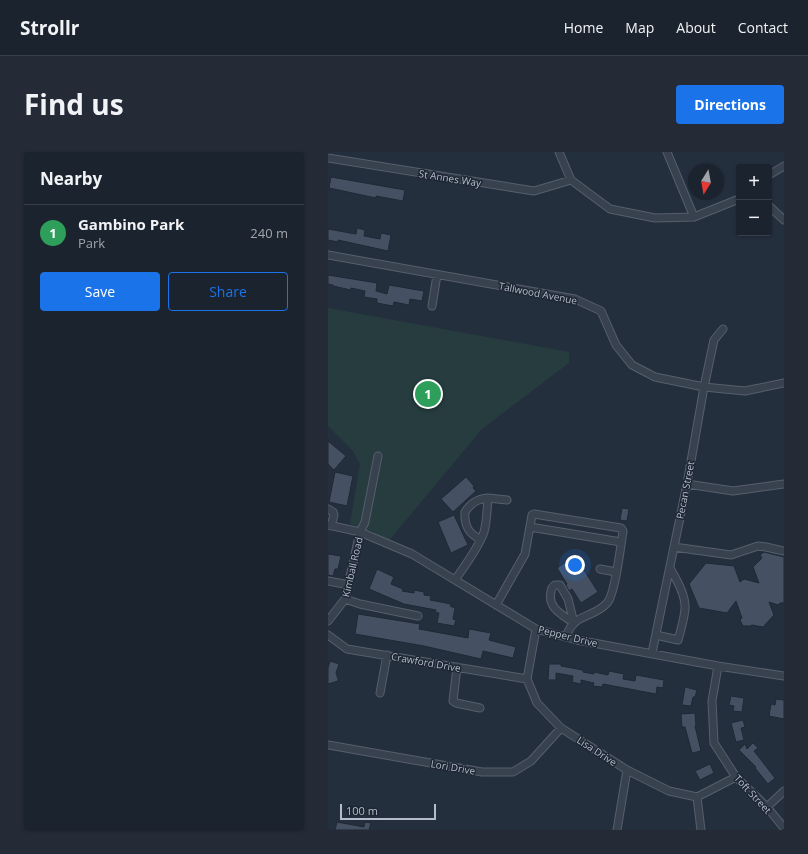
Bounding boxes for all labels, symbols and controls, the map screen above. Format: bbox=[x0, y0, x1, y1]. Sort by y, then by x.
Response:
text: Strollr bbox=[20, 15, 79, 41]
text: Home bbox=[564, 18, 603, 37]
text: Map bbox=[625, 18, 654, 37]
text: About bbox=[676, 18, 716, 37]
text: Contact bbox=[738, 18, 788, 37]
text: Find us bbox=[24, 85, 124, 123]
button: Directions bbox=[676, 85, 784, 124]
north arrow bbox=[688, 164, 724, 200]
map controls bbox=[736, 164, 772, 236]
button: + bbox=[736, 164, 772, 200]
street label: St Annes Way bbox=[418, 166, 483, 190]
text: Nearby bbox=[40, 167, 102, 190]
button: − bbox=[736, 200, 772, 236]
text: Gambino Park bbox=[78, 214, 184, 234]
text: 1 bbox=[49, 224, 57, 242]
text: 240 m bbox=[250, 224, 288, 242]
text: Park bbox=[78, 234, 105, 252]
button: Save bbox=[40, 272, 160, 311]
button: Share bbox=[168, 272, 288, 311]
street label: Tallwood Avenue bbox=[498, 279, 579, 308]
pin: 1 bbox=[415, 379, 441, 409]
street label: Pecan Street bbox=[673, 459, 698, 520]
street label: Kimball Road bbox=[338, 536, 366, 598]
your location bbox=[565, 555, 585, 575]
street label: Pepper Drive bbox=[537, 622, 599, 650]
street label: Crawford Drive bbox=[390, 649, 462, 675]
street label: Lisa Drive bbox=[574, 733, 620, 769]
street label: Lori Drive bbox=[430, 756, 477, 778]
street label: Toft Street bbox=[731, 771, 775, 817]
scale bar bbox=[340, 802, 436, 821]
text: 100 m bbox=[346, 803, 378, 818]

